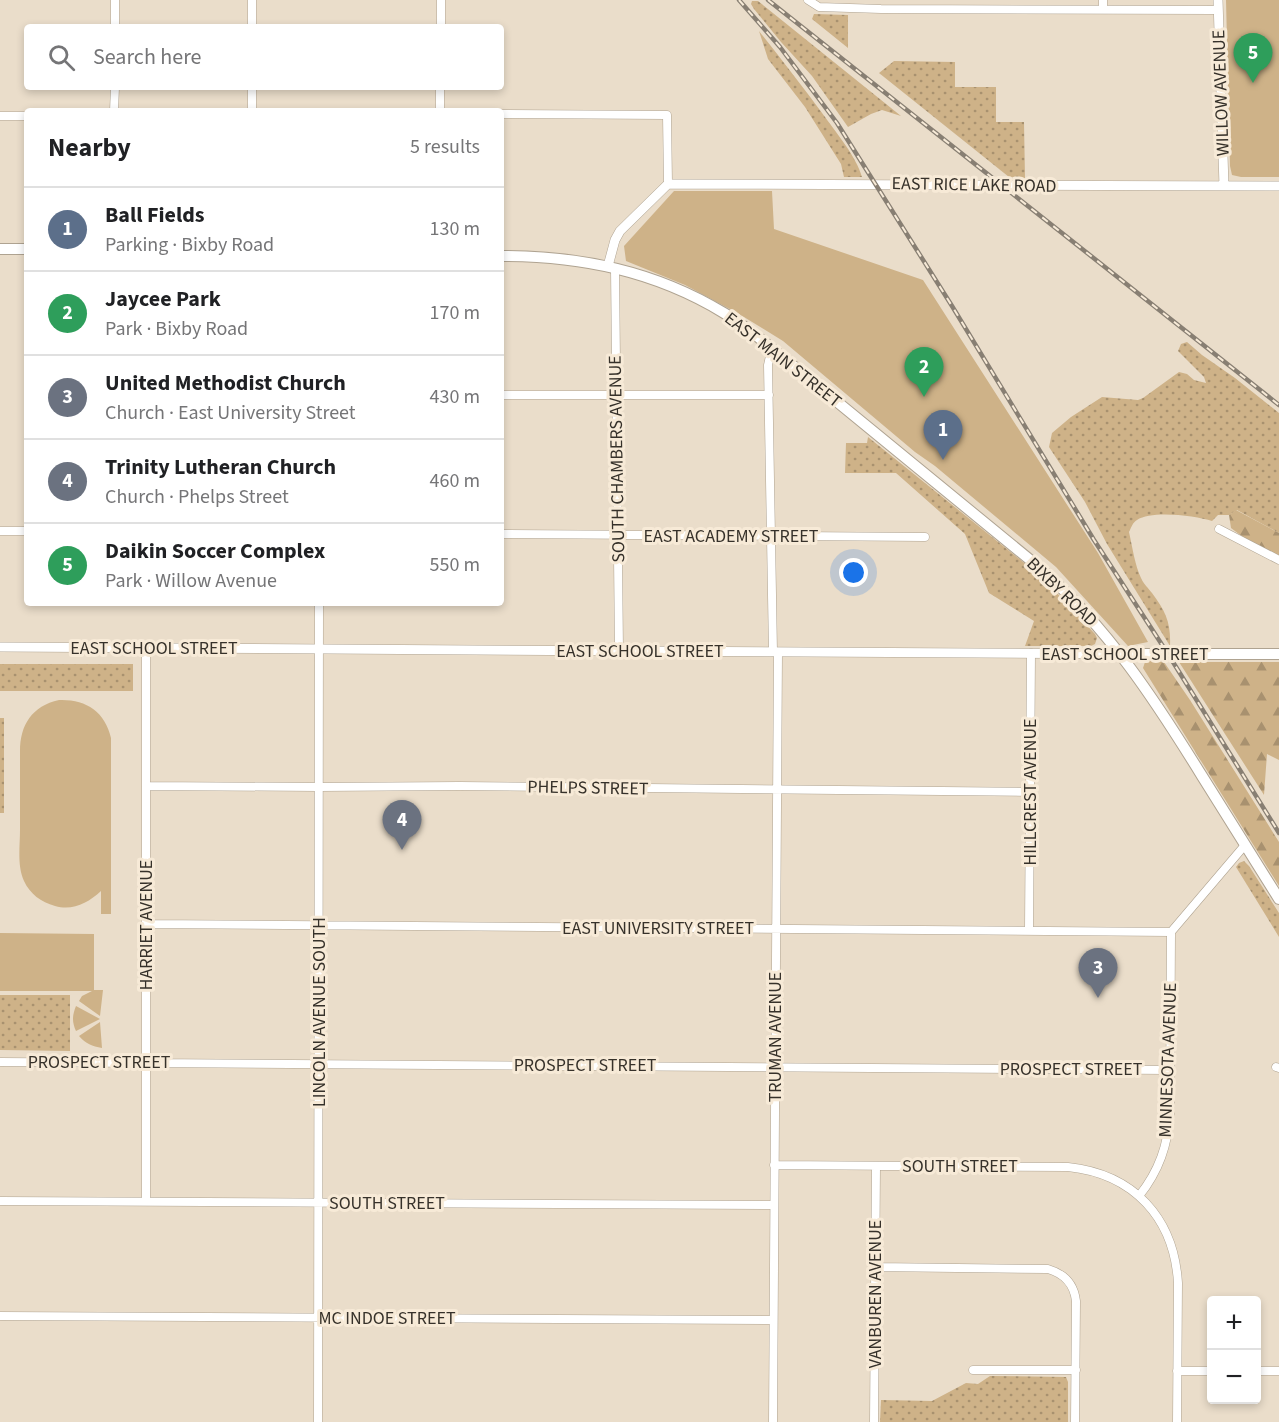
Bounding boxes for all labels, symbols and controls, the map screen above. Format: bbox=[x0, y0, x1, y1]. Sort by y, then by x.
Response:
search box bbox=[24, 24, 504, 90]
street label: WILLOW AVENUE bbox=[1206, 29, 1236, 157]
pin: 5 bbox=[1234, 34, 1272, 83]
icon: search bbox=[45, 41, 78, 74]
text: Search here bbox=[93, 41, 201, 73]
text: Nearby bbox=[48, 129, 131, 166]
text: 5 results bbox=[410, 133, 480, 161]
street label: EAST RICE LAKE ROAD bbox=[891, 171, 1057, 199]
text: Ball Fields bbox=[105, 199, 205, 231]
text: 1 bbox=[62, 215, 73, 243]
text: 130 m bbox=[430, 215, 480, 243]
text: Parking · Bixby Road bbox=[105, 231, 274, 259]
text: Jaycee Park bbox=[105, 283, 221, 315]
text: 2 bbox=[62, 299, 73, 327]
text: 170 m bbox=[430, 299, 480, 327]
street label: EAST MAIN STREET bbox=[719, 306, 847, 414]
text: Park · Bixby Road bbox=[105, 315, 248, 343]
pin: 2 bbox=[904, 348, 944, 397]
street label: SOUTH CHAMBERS AVENUE bbox=[603, 355, 631, 563]
text: United Methodist Church bbox=[105, 367, 346, 399]
text: 3 bbox=[62, 383, 73, 411]
text: 430 m bbox=[430, 383, 480, 411]
text: Church · East University Street bbox=[105, 399, 356, 427]
pin: 1 bbox=[924, 410, 962, 460]
text: Trinity Lutheran Church bbox=[105, 451, 336, 483]
text: 4 bbox=[62, 467, 73, 495]
text: 460 m bbox=[430, 467, 480, 495]
text: Church · Phelps Street bbox=[105, 483, 289, 511]
street label: EAST ACADEMY STREET bbox=[644, 524, 819, 549]
text: Daikin Soccer Complex bbox=[105, 535, 325, 567]
text: 5 bbox=[62, 551, 73, 579]
text: 550 m bbox=[430, 551, 480, 579]
street label: BIXBY ROAD bbox=[1021, 552, 1103, 632]
your location bbox=[839, 558, 868, 587]
text: Park · Willow Avenue bbox=[105, 567, 277, 595]
street label: EAST SCHOOL STREET bbox=[70, 636, 238, 661]
street label: EAST SCHOOL STREET bbox=[556, 639, 724, 664]
street label: EAST SCHOOL STREET bbox=[1041, 642, 1209, 667]
street label: HILLCREST AVENUE bbox=[1018, 718, 1043, 866]
street label: PHELPS STREET bbox=[527, 774, 649, 802]
pin: 4 bbox=[382, 800, 422, 850]
street label: HARRIET AVENUE bbox=[134, 860, 159, 990]
street label: EAST UNIVERSITY STREET bbox=[562, 916, 754, 941]
street label: LINCOLN AVENUE SOUTH bbox=[307, 917, 332, 1107]
pin: 3 bbox=[1078, 948, 1118, 998]
street label: TRUMAN AVENUE bbox=[763, 972, 788, 1102]
street label: MINNESOTA AVENUE bbox=[1153, 982, 1183, 1138]
street label: PROSPECT STREET bbox=[28, 1050, 171, 1075]
street label: PROSPECT STREET bbox=[514, 1053, 657, 1078]
street label: PROSPECT STREET bbox=[1000, 1057, 1143, 1082]
street label: SOUTH STREET bbox=[902, 1154, 1018, 1179]
street label: SOUTH STREET bbox=[329, 1191, 445, 1216]
street label: VANBUREN AVENUE bbox=[863, 1220, 888, 1368]
map controls bbox=[1207, 1296, 1261, 1404]
button: + bbox=[1207, 1296, 1261, 1350]
street label: MC INDOE STREET bbox=[318, 1306, 456, 1331]
button: − bbox=[1207, 1350, 1261, 1404]

